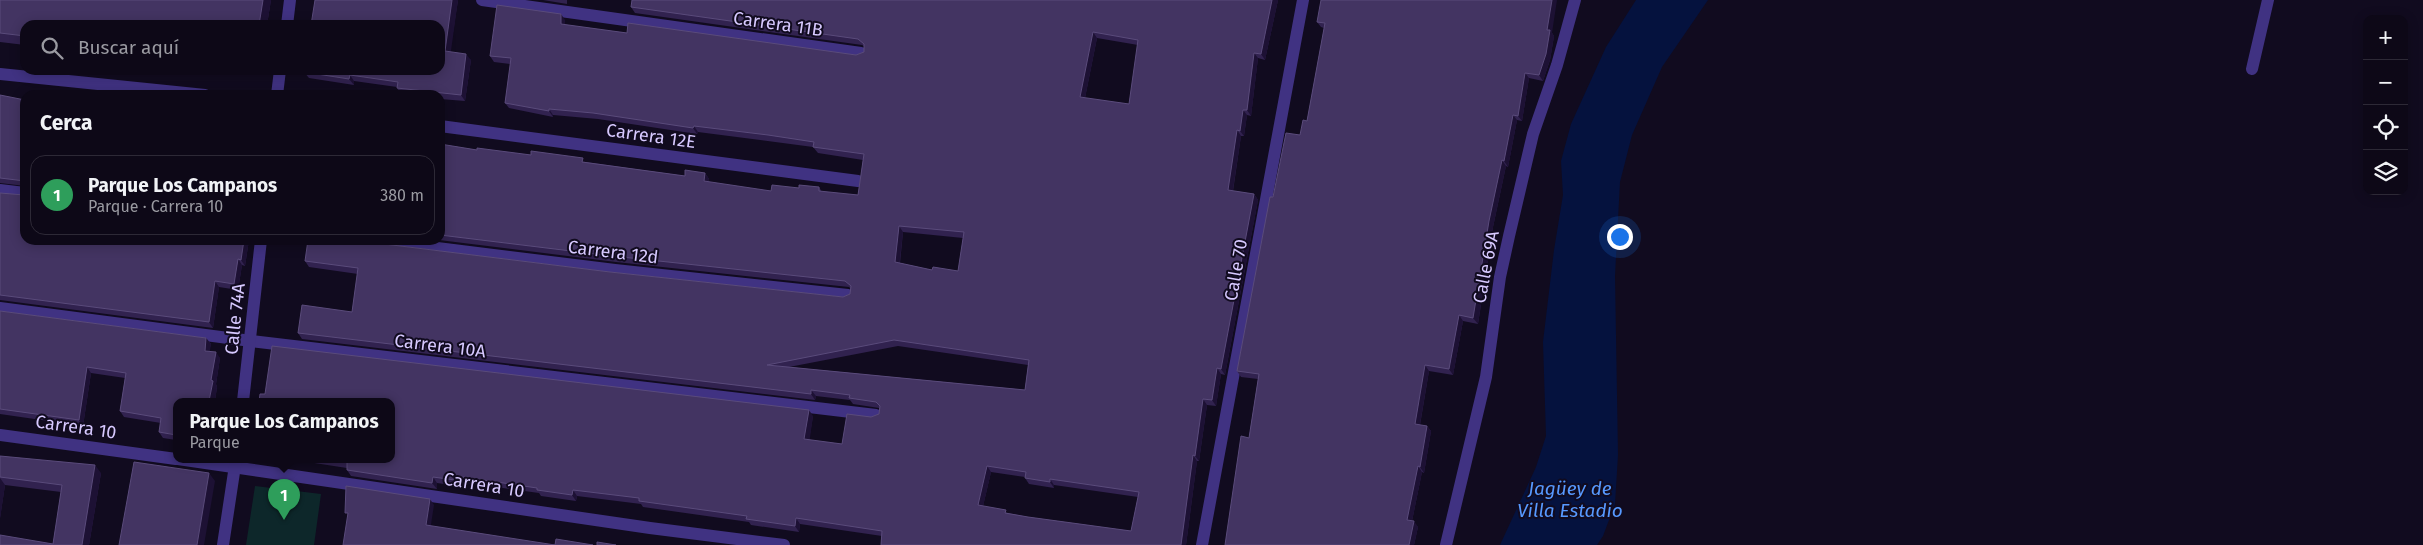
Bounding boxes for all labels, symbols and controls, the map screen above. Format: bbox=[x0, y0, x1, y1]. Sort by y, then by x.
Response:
street label: Carrera 11B bbox=[732, 7, 824, 41]
map controls bbox=[2363, 15, 2408, 195]
button: + bbox=[2363, 15, 2408, 60]
search box bbox=[20, 20, 445, 75]
icon: search bbox=[38, 34, 66, 62]
text: Buscar aquí bbox=[78, 36, 179, 59]
button: − bbox=[2363, 60, 2408, 105]
button: locate bbox=[2363, 105, 2408, 150]
text: Cerca bbox=[40, 110, 92, 136]
street label: Carrera 12E bbox=[605, 119, 697, 153]
button: layers bbox=[2363, 150, 2408, 195]
text: Parque Los Campanos bbox=[88, 174, 277, 197]
text: 1 bbox=[53, 186, 61, 205]
text: 380 m bbox=[380, 186, 424, 205]
text: Parque · Carrera 10 bbox=[88, 197, 223, 216]
your location bbox=[1607, 224, 1633, 250]
street label: Calle 69A bbox=[1468, 228, 1504, 305]
street label: Carrera 12d bbox=[567, 236, 659, 268]
street label: Calle 70 bbox=[1220, 237, 1252, 303]
street label: Calle 74A bbox=[220, 282, 250, 356]
street label: Carrera 10A bbox=[393, 329, 488, 363]
popup bbox=[173, 398, 395, 463]
street label: Carrera 10 bbox=[34, 410, 118, 444]
text: Parque Los Campanos bbox=[189, 410, 379, 433]
text: Parque bbox=[189, 433, 240, 452]
street label: Carrera 10 bbox=[442, 468, 526, 502]
water label: Jagüey de Villa Estadio bbox=[1517, 477, 1623, 522]
pin: 1 bbox=[268, 479, 300, 520]

